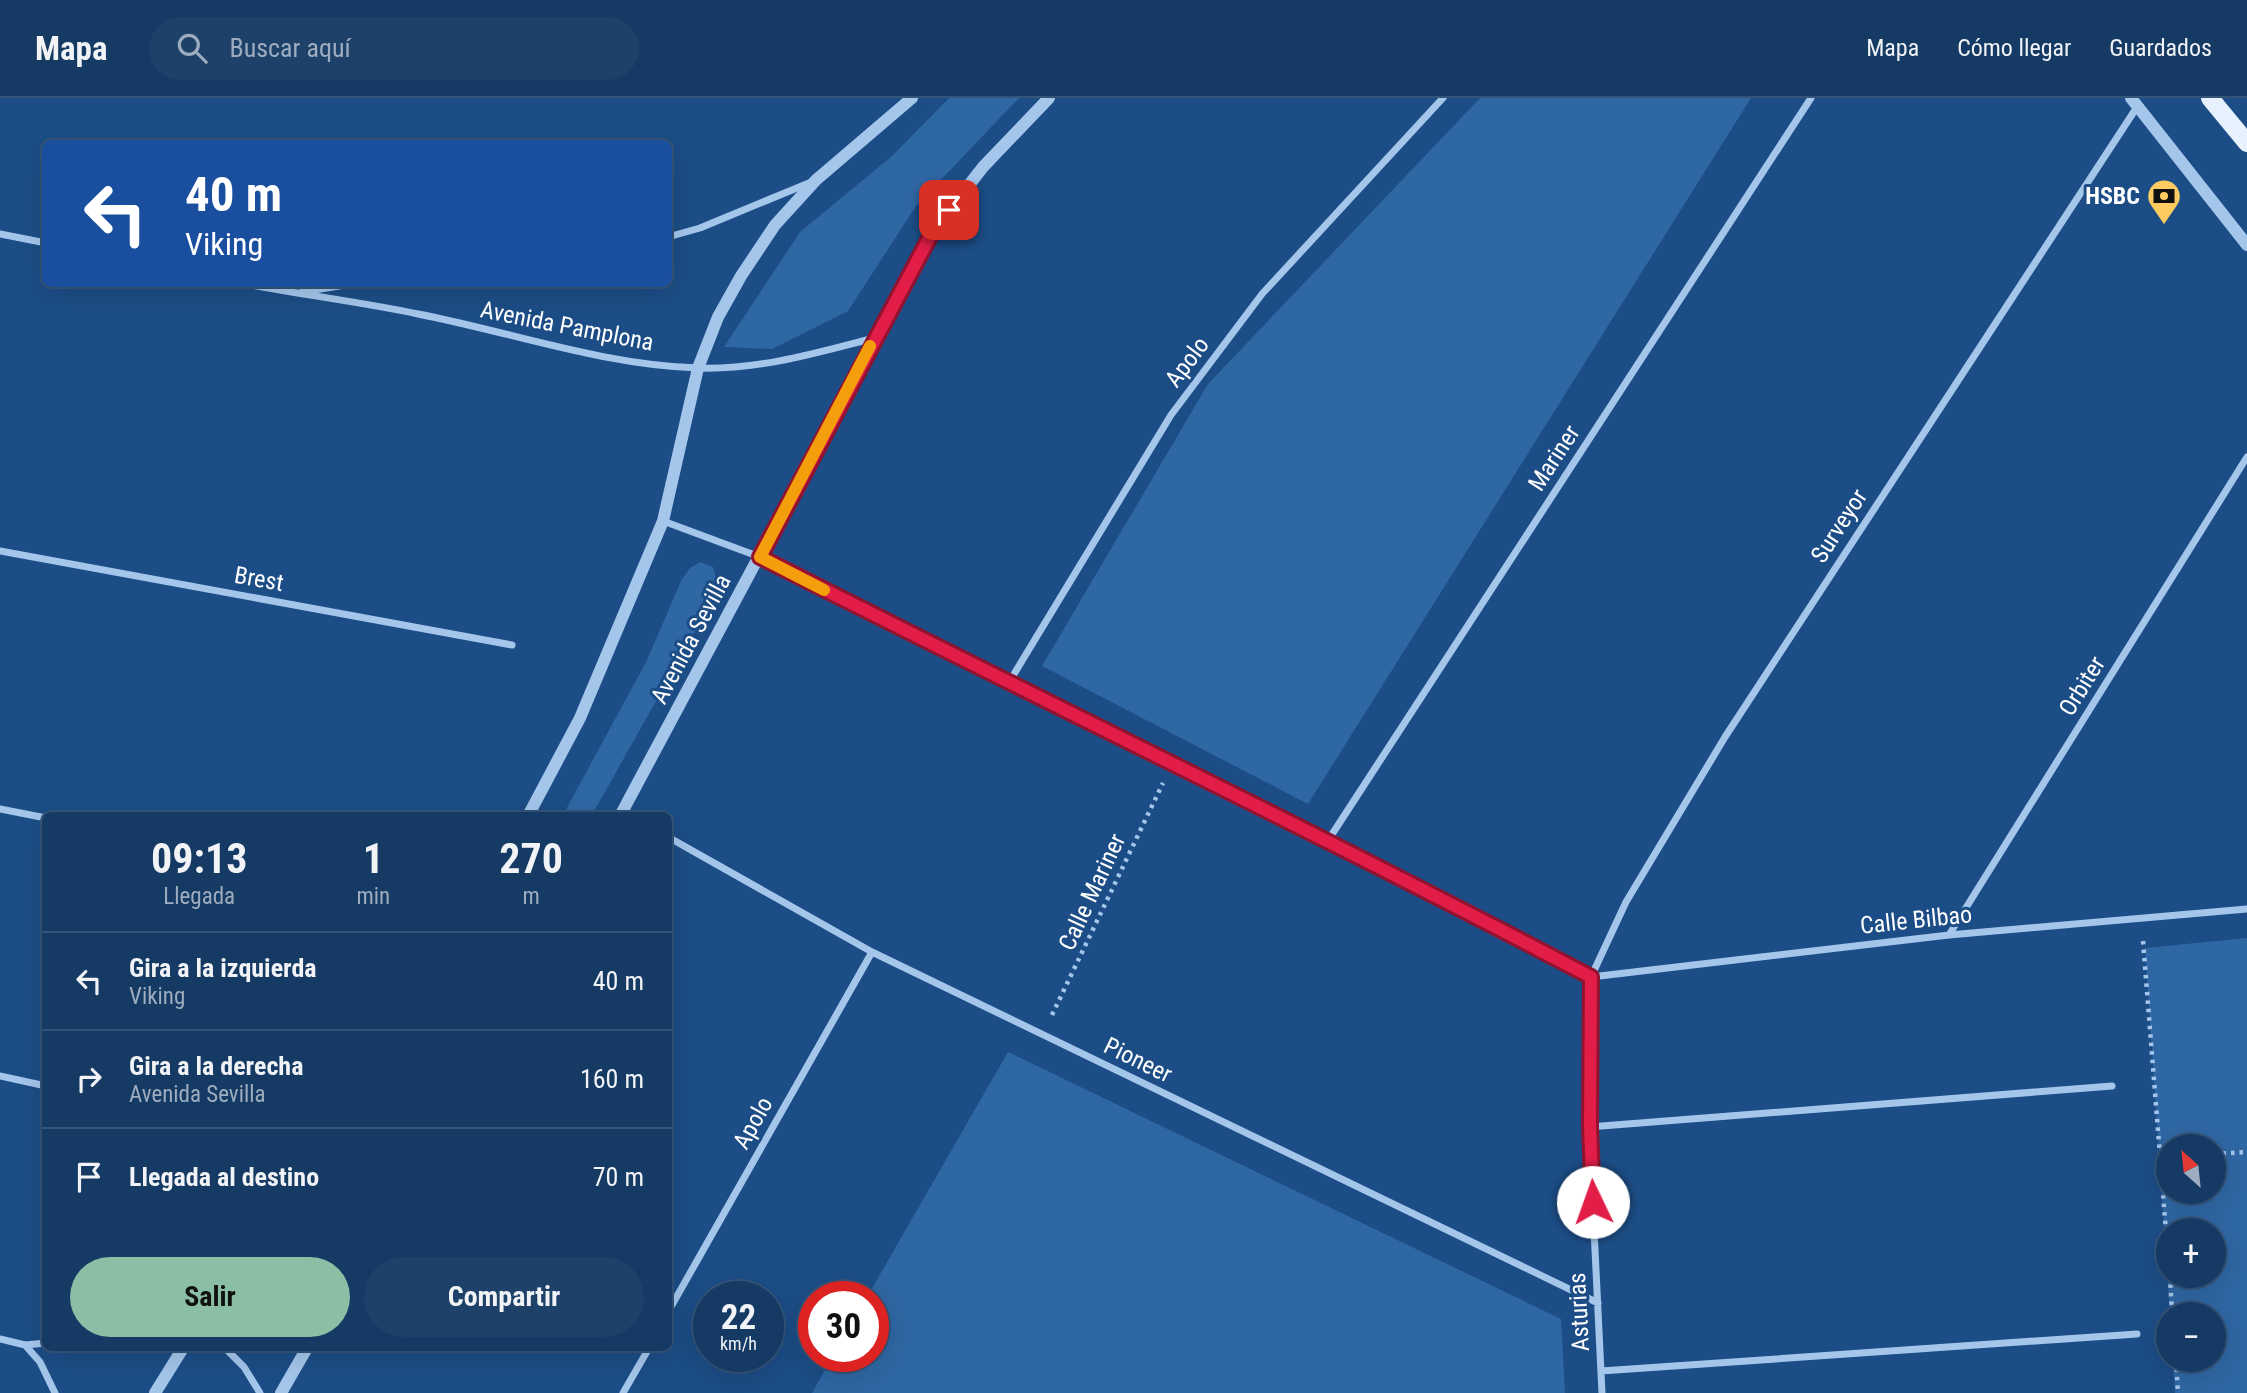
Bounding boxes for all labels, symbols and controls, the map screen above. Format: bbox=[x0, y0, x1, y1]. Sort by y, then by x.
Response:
search box bbox=[149, 17, 639, 80]
text: Mapa bbox=[35, 29, 107, 68]
icon: search bbox=[173, 29, 211, 67]
text: Buscar aquí bbox=[229, 33, 351, 63]
text: Mapa bbox=[1866, 34, 1919, 62]
text: Cómo llegar bbox=[1957, 34, 2071, 62]
text: Guardados bbox=[2109, 34, 2212, 62]
text: 40 m bbox=[185, 166, 282, 223]
icon: left bbox=[70, 168, 161, 259]
bank icon: HSBC bbox=[2145, 177, 2183, 226]
pin bbox=[919, 180, 979, 240]
place label: HSBC bbox=[2085, 182, 2140, 210]
icon: arrive bbox=[930, 191, 968, 229]
text: Viking bbox=[185, 225, 263, 263]
street label: Avenida Pamplona bbox=[478, 295, 656, 357]
street label: Apolo bbox=[1159, 331, 1215, 393]
street label: Mariner bbox=[1522, 420, 1586, 496]
street label: Surveyor bbox=[1805, 484, 1873, 568]
street label: Brest bbox=[232, 561, 286, 597]
street label: Avenida Sevilla bbox=[645, 570, 737, 708]
street label: Orbiter bbox=[2053, 651, 2111, 721]
street label: Calle Mariner bbox=[1053, 829, 1131, 955]
text: 09:13 bbox=[151, 834, 247, 883]
text: 1 bbox=[363, 834, 384, 883]
text: 270 bbox=[499, 834, 563, 883]
text: Llegada bbox=[163, 883, 235, 910]
text: min bbox=[356, 883, 390, 910]
text: m bbox=[522, 883, 540, 910]
street label: Calle Bilbao bbox=[1859, 900, 1973, 940]
text: Gira a la izquierda bbox=[129, 953, 317, 983]
icon: left bbox=[70, 962, 108, 1000]
text: 40 m bbox=[593, 966, 644, 996]
text: Viking bbox=[129, 983, 185, 1010]
street label: Pioneer bbox=[1099, 1032, 1177, 1088]
text: Gira a la derecha bbox=[129, 1051, 303, 1081]
icon: right bbox=[70, 1060, 108, 1098]
text: 160 m bbox=[580, 1064, 644, 1094]
text: Avenida Sevilla bbox=[129, 1081, 266, 1108]
street label: Apolo bbox=[727, 1092, 779, 1154]
north arrow bbox=[2156, 1134, 2226, 1204]
map controls bbox=[2156, 1134, 2226, 1372]
icon: arrive bbox=[70, 1158, 108, 1196]
text: Llegada al destino bbox=[129, 1162, 319, 1192]
text: 70 m bbox=[593, 1162, 644, 1192]
position arrow bbox=[1556, 1165, 1630, 1239]
button: + bbox=[2156, 1218, 2226, 1288]
button: Salir bbox=[70, 1257, 350, 1337]
button: Compartir bbox=[364, 1257, 644, 1337]
street label: Asturias bbox=[1563, 1272, 1595, 1352]
speed limit sign: 30 bbox=[798, 1281, 889, 1372]
text: 22 bbox=[721, 1297, 756, 1338]
button: − bbox=[2156, 1302, 2226, 1372]
text: km/h bbox=[720, 1333, 757, 1354]

